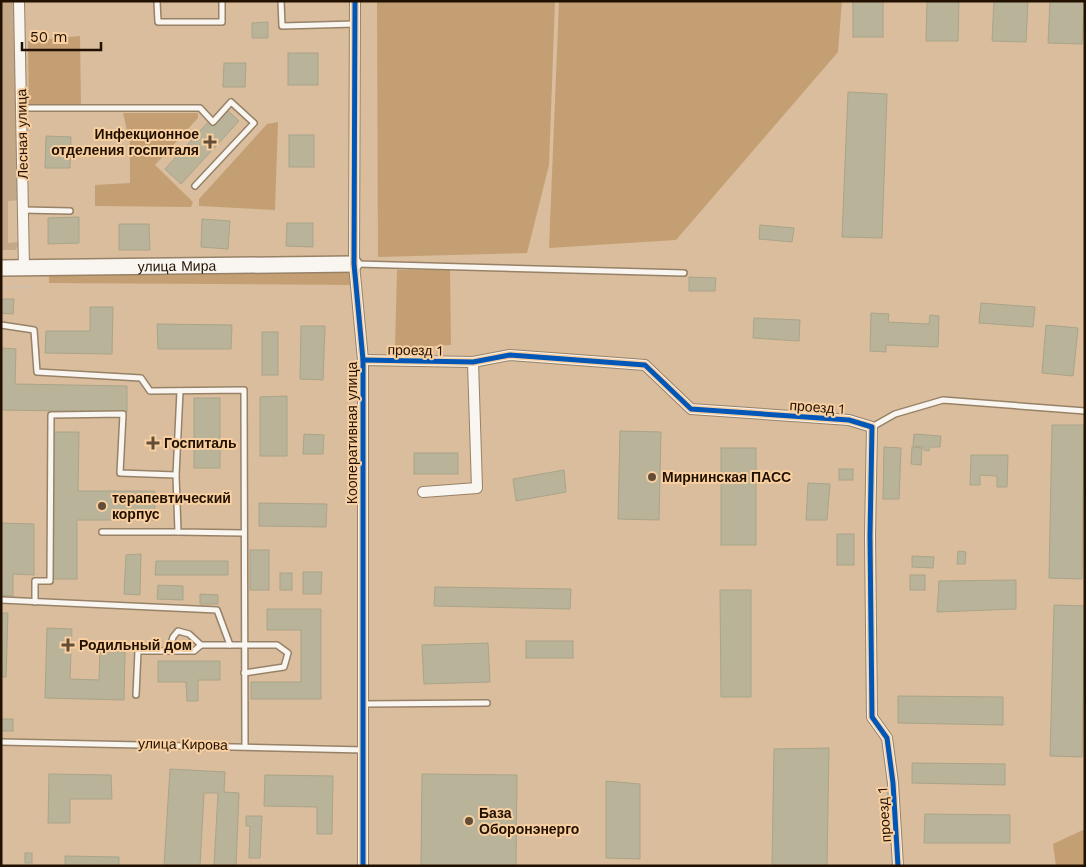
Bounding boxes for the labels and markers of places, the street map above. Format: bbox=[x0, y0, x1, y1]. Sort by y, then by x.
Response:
place label: Инфекционное отделения госпиталя bbox=[51, 126, 199, 158]
marker: Инфекционное отделения госпиталя bbox=[203, 135, 217, 149]
place label: Госпиталь bbox=[164, 435, 237, 451]
marker: Госпиталь bbox=[146, 436, 160, 450]
place label: Мирнинская ПАСС bbox=[662, 469, 791, 485]
marker: Мирнинская ПАСС bbox=[646, 471, 658, 483]
place label: терапевтический корпус bbox=[112, 490, 231, 522]
marker: терапевтический корпус bbox=[96, 500, 108, 512]
place label: Родильный дом bbox=[79, 637, 192, 653]
marker: Родильный дом bbox=[61, 638, 75, 652]
place label: База Оборонэнерго bbox=[479, 805, 579, 837]
marker: База Оборонэнерго bbox=[463, 815, 475, 827]

